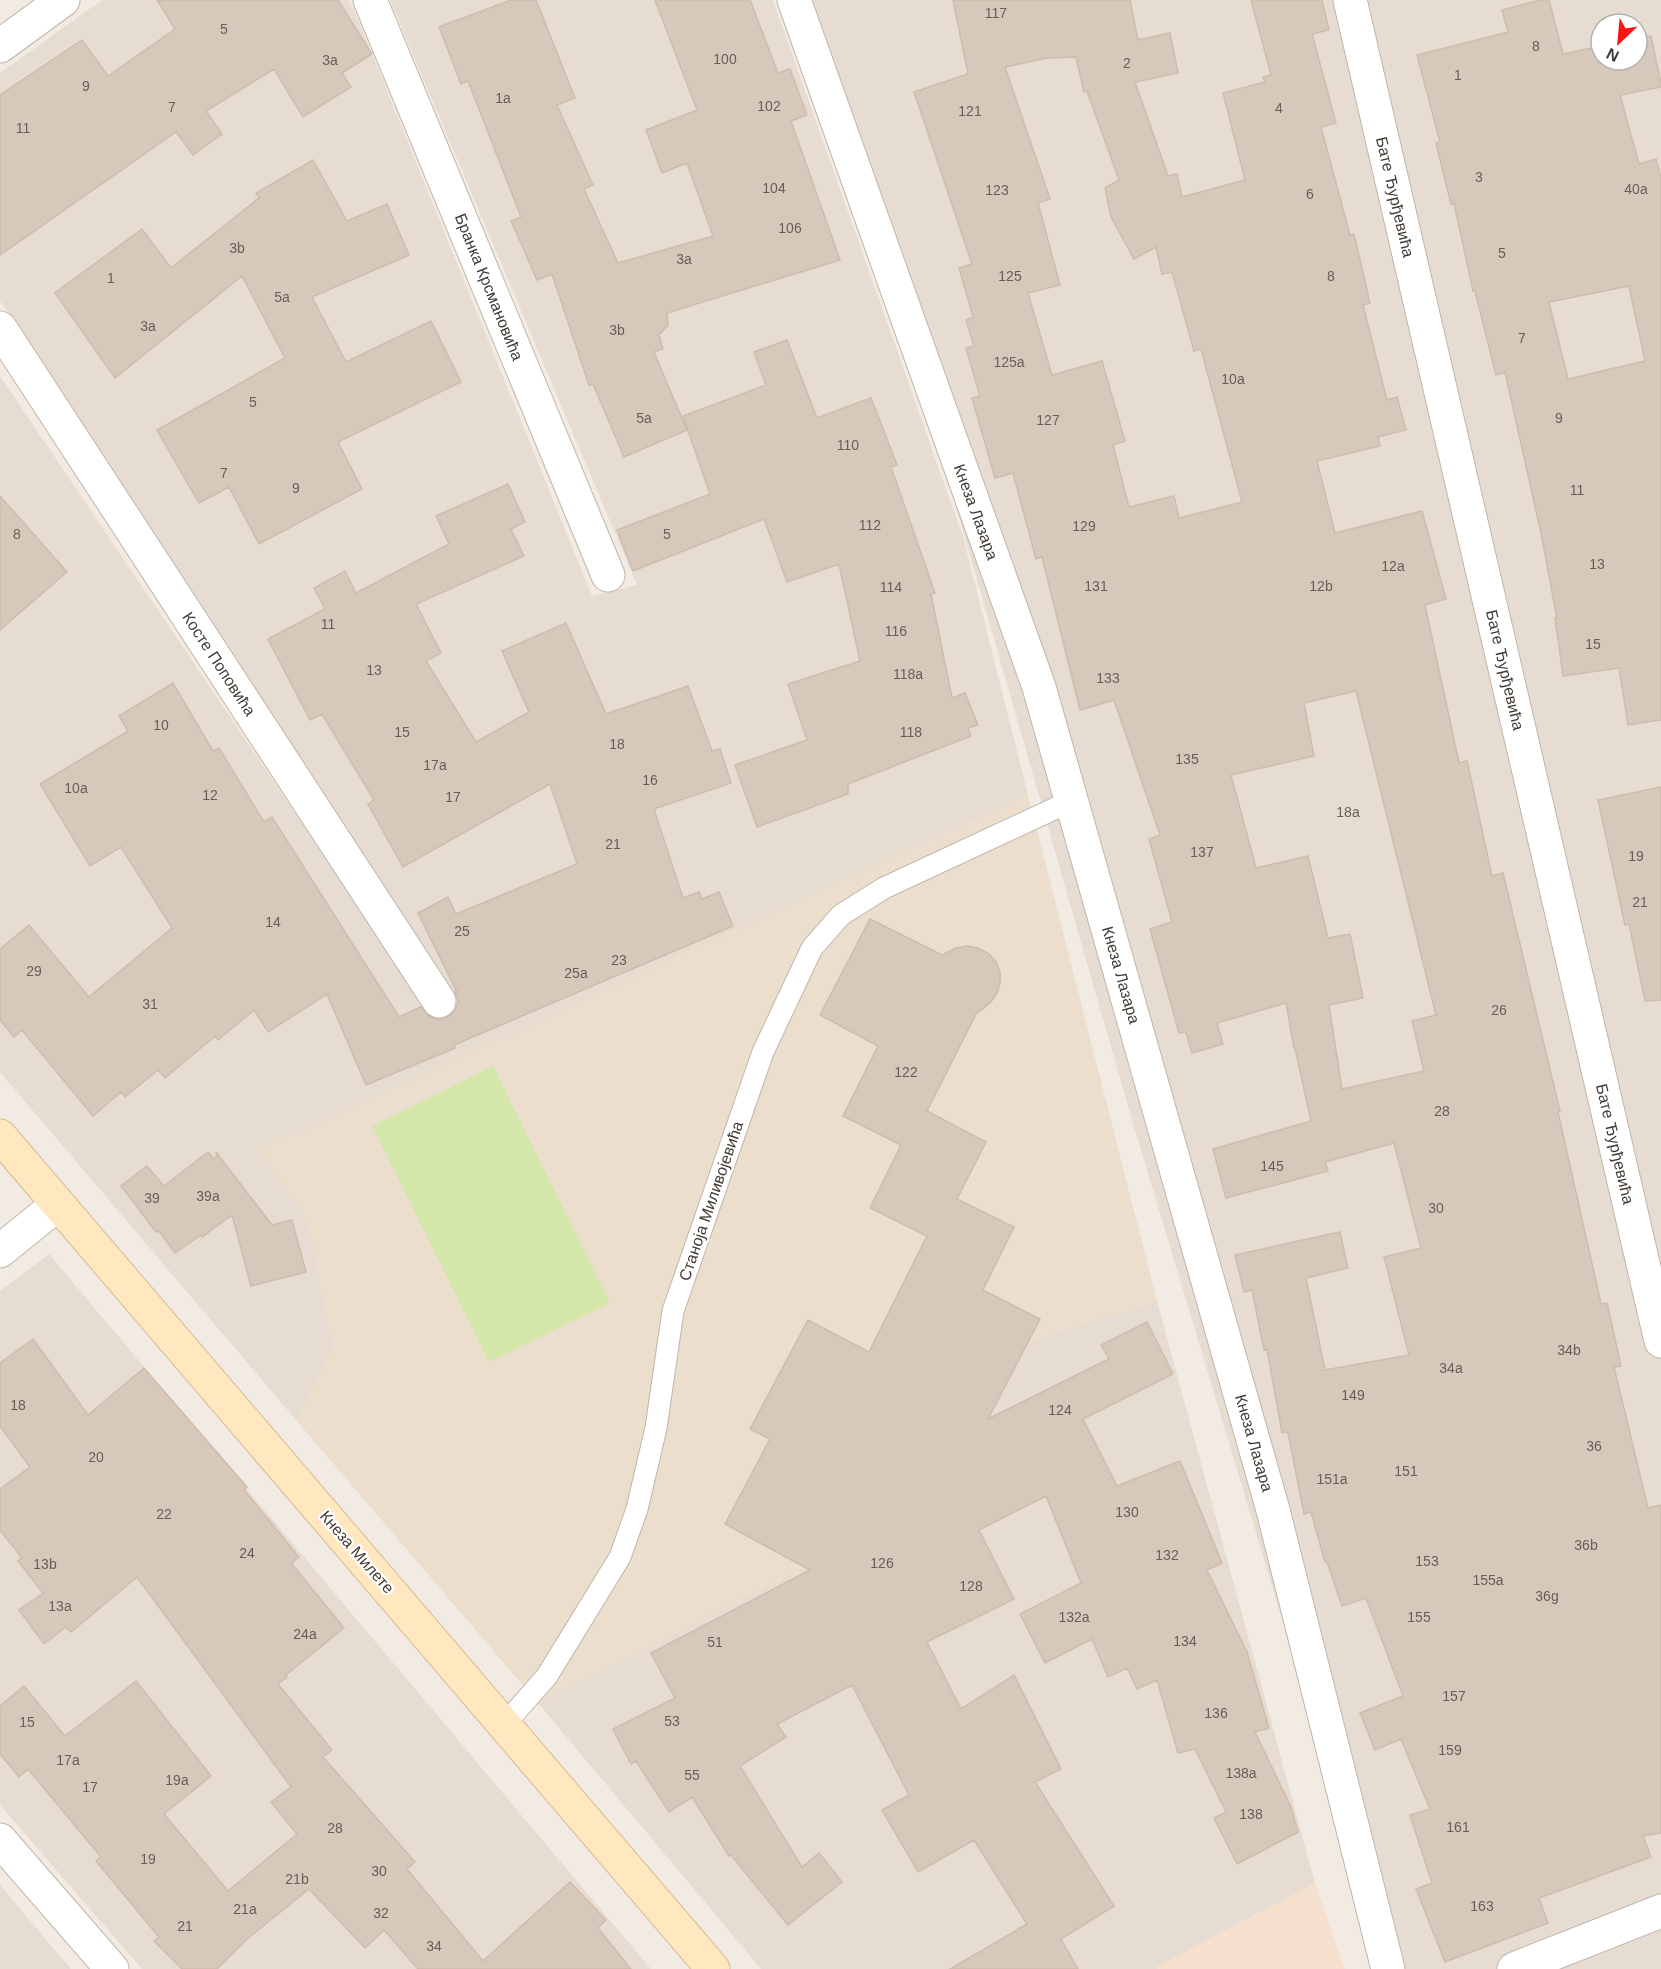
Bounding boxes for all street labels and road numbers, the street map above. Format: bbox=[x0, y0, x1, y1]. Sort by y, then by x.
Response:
street label: Бате Ђурђевића bbox=[1373, 135, 1417, 259]
street label: Бранка Крсмановића bbox=[452, 211, 526, 363]
street label: Кнеза Лазара bbox=[951, 462, 1001, 562]
street label: Бате Ђурђевића bbox=[1483, 608, 1527, 732]
street label: Косте Поповића bbox=[179, 609, 259, 719]
street label: Кнеза Лазара bbox=[1099, 924, 1143, 1026]
street label: Бате Ђурђевића bbox=[1593, 1082, 1637, 1206]
street label: Станоја Миливојевића bbox=[676, 1119, 746, 1283]
street label: Кнеза Лазара bbox=[1232, 1392, 1276, 1494]
street label: Кнеза Милете bbox=[317, 1507, 397, 1597]

